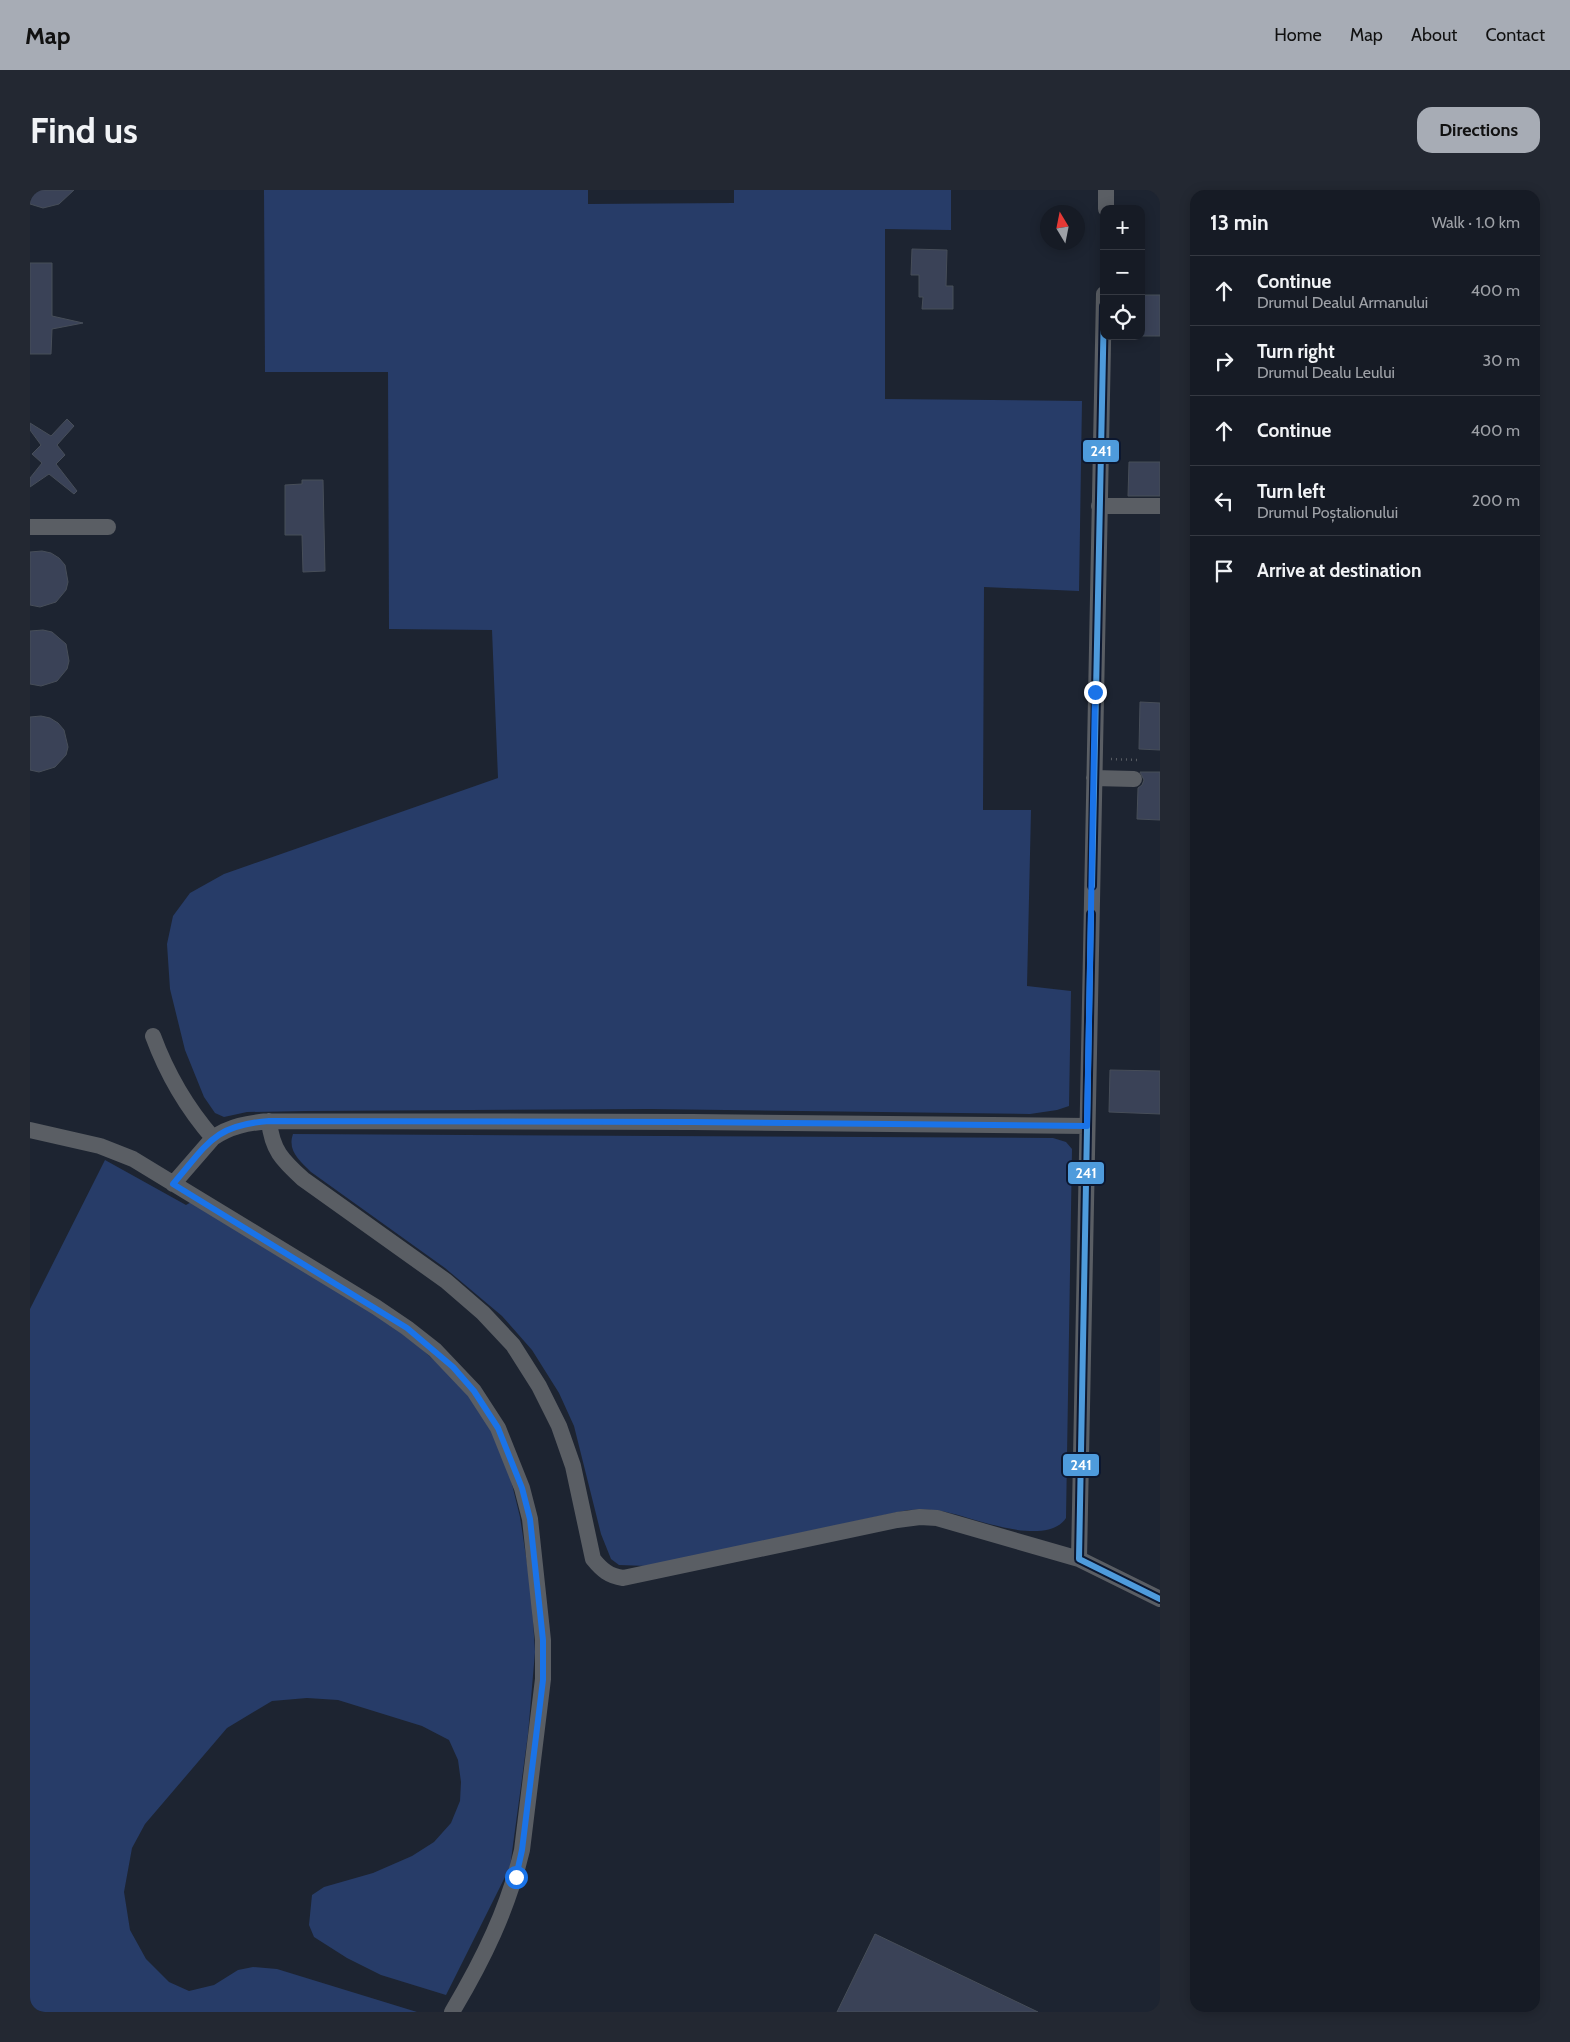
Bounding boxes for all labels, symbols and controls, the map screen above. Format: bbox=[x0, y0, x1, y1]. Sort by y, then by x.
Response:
text: Map bbox=[25, 21, 71, 50]
text: Home bbox=[1274, 24, 1322, 46]
text: Map bbox=[1350, 24, 1383, 46]
text: About bbox=[1411, 24, 1457, 46]
text: Contact bbox=[1485, 24, 1545, 46]
button: Directions bbox=[1417, 107, 1540, 153]
text: Find us bbox=[30, 109, 138, 152]
north arrow bbox=[1040, 205, 1085, 250]
map controls bbox=[1100, 205, 1145, 340]
button: + bbox=[1100, 205, 1145, 250]
text: 13 min bbox=[1210, 210, 1269, 235]
text: Walk · 1.0 km bbox=[1432, 213, 1520, 232]
button: − bbox=[1100, 250, 1145, 295]
text: Continue bbox=[1257, 270, 1331, 293]
icon: ahead bbox=[1210, 277, 1238, 305]
text: 400 m bbox=[1471, 281, 1520, 300]
text: Drumul Dealul Armanului bbox=[1257, 293, 1428, 312]
button: locate bbox=[1100, 295, 1145, 340]
text: Turn right bbox=[1257, 340, 1335, 363]
icon: right bbox=[1210, 347, 1238, 375]
text: 30 m bbox=[1483, 351, 1520, 370]
text: Drumul Dealu Leului bbox=[1257, 363, 1395, 382]
icon: ahead bbox=[1210, 417, 1238, 445]
text: Continue bbox=[1257, 419, 1331, 442]
text: 400 m bbox=[1471, 421, 1520, 440]
line badge: 241 bbox=[1082, 439, 1120, 463]
text: 241 bbox=[1090, 442, 1112, 460]
text: Turn left bbox=[1257, 480, 1325, 503]
icon: left bbox=[1210, 487, 1238, 515]
text: 200 m bbox=[1472, 491, 1520, 510]
text: Drumul Poștalionului bbox=[1257, 503, 1398, 522]
icon: arrive bbox=[1210, 557, 1238, 585]
text: Arrive at destination bbox=[1257, 559, 1421, 582]
route end bbox=[1084, 681, 1107, 704]
line badge: 241 bbox=[1067, 1161, 1105, 1185]
text: 241 bbox=[1075, 1164, 1097, 1182]
line badge: 241 bbox=[1062, 1453, 1100, 1477]
text: 241 bbox=[1070, 1456, 1092, 1474]
route start bbox=[505, 1866, 528, 1889]

